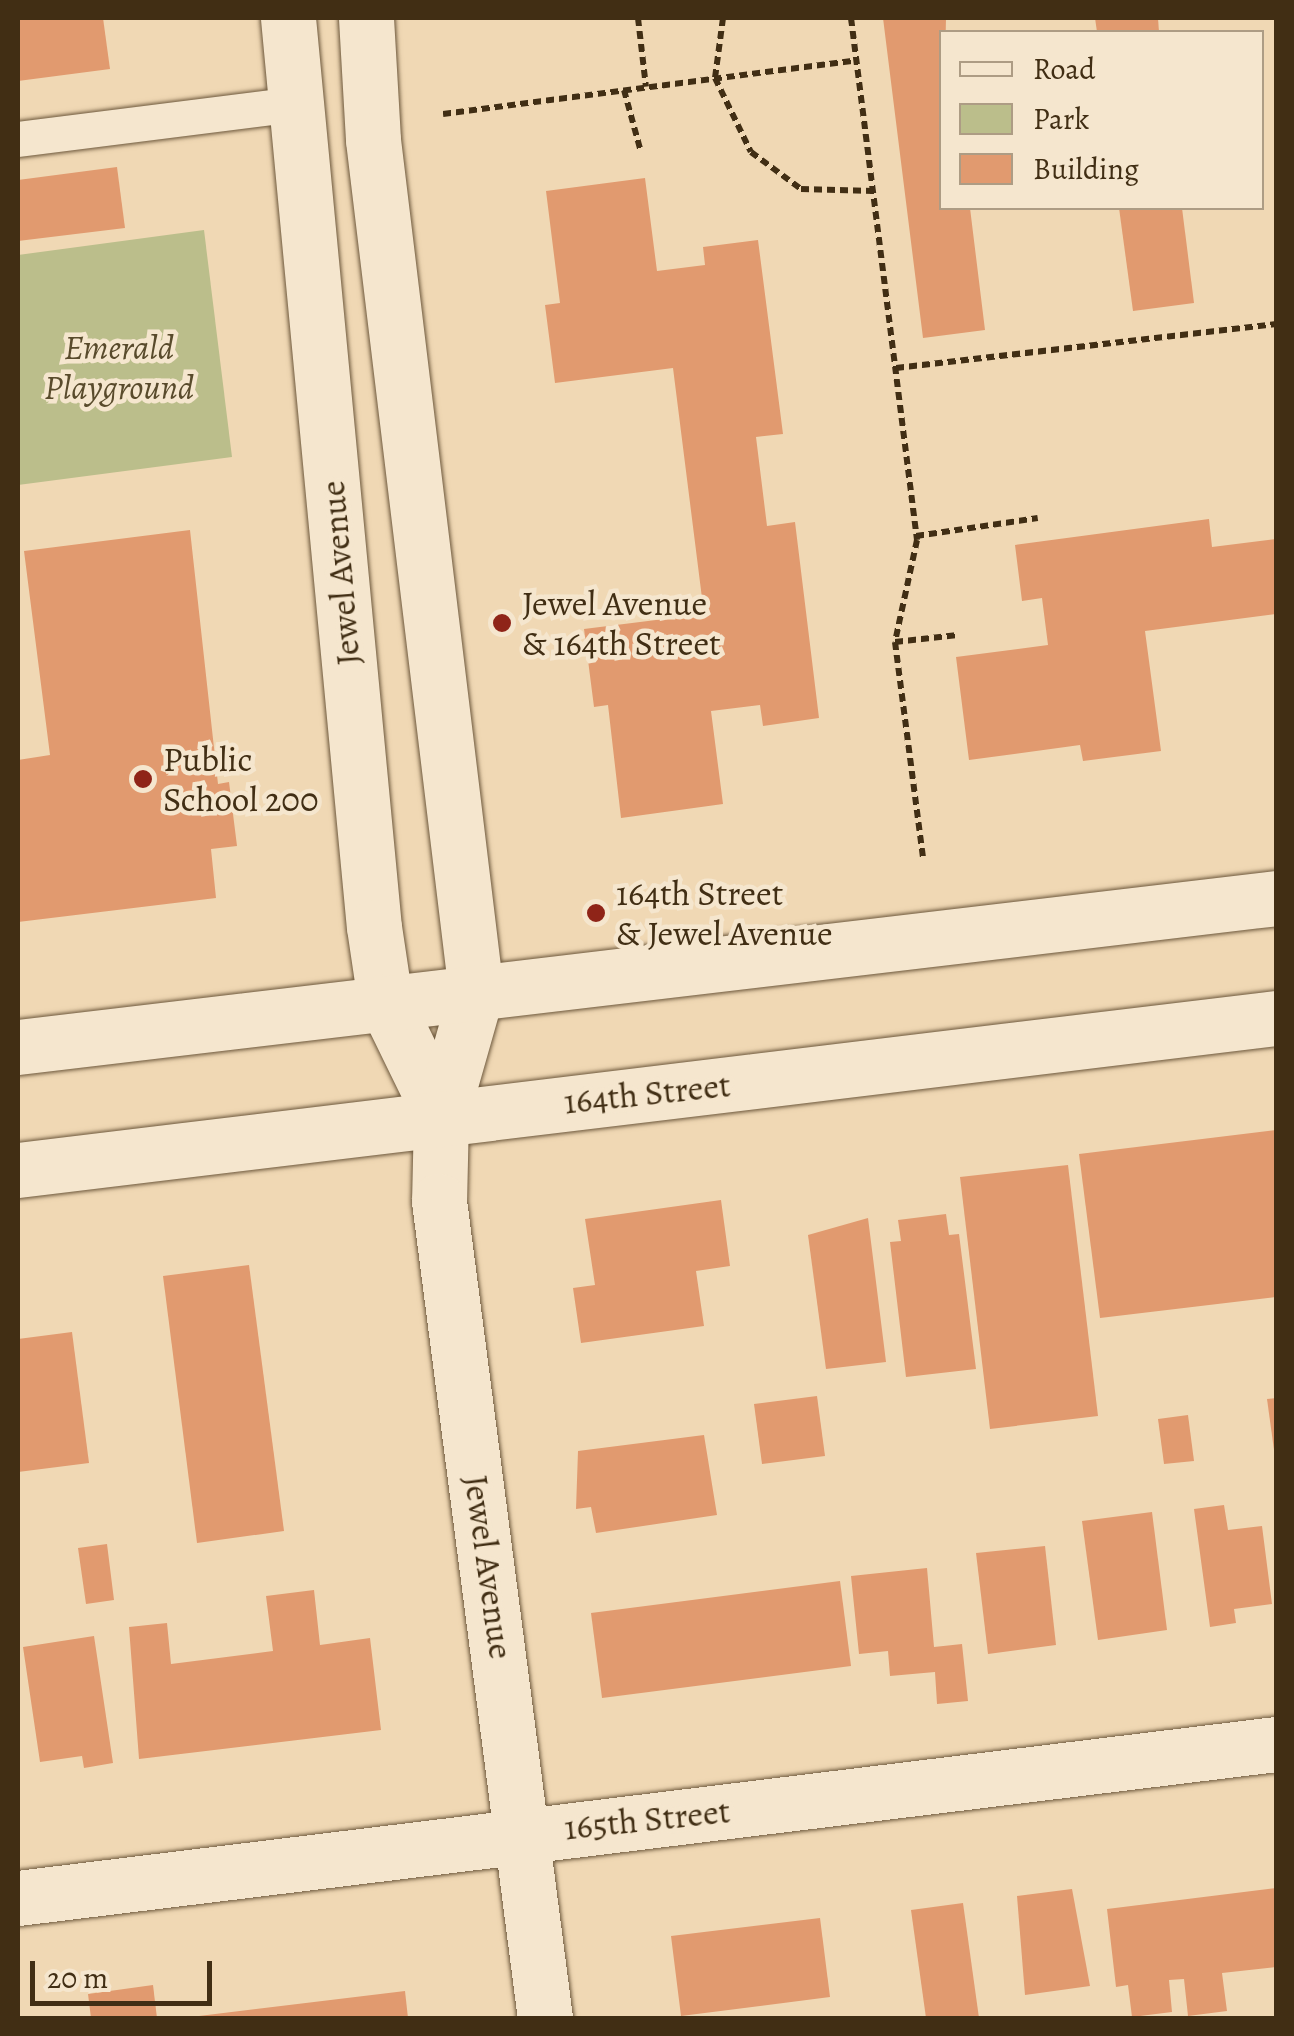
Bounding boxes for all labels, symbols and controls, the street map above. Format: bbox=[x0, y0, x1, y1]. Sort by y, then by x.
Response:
legend bbox=[939, 30, 1264, 210]
text: Road bbox=[1033, 49, 1095, 89]
text: Park bbox=[1033, 99, 1089, 139]
text: Building bbox=[1033, 149, 1139, 189]
park label: Emerald Playground bbox=[44, 326, 194, 408]
street label: Jewel Avenue bbox=[311, 479, 369, 667]
place label: Jewel Avenue & 164th Street bbox=[522, 582, 721, 664]
marker: Jewel Avenue & 164th Street bbox=[491, 612, 513, 634]
place label: Public School 200 bbox=[163, 738, 319, 820]
marker: Public School 200 bbox=[132, 768, 154, 790]
place label: 164th Street & Jewel Avenue bbox=[616, 872, 833, 954]
marker: 164th Street & Jewel Avenue bbox=[585, 902, 607, 924]
street label: 164th Street bbox=[562, 1063, 732, 1123]
street label: Jewel Avenue bbox=[455, 1472, 523, 1662]
street label: 165th Street bbox=[562, 1789, 732, 1849]
scale bar bbox=[35, 1941, 218, 2003]
text: 20 m bbox=[47, 1958, 108, 1998]

